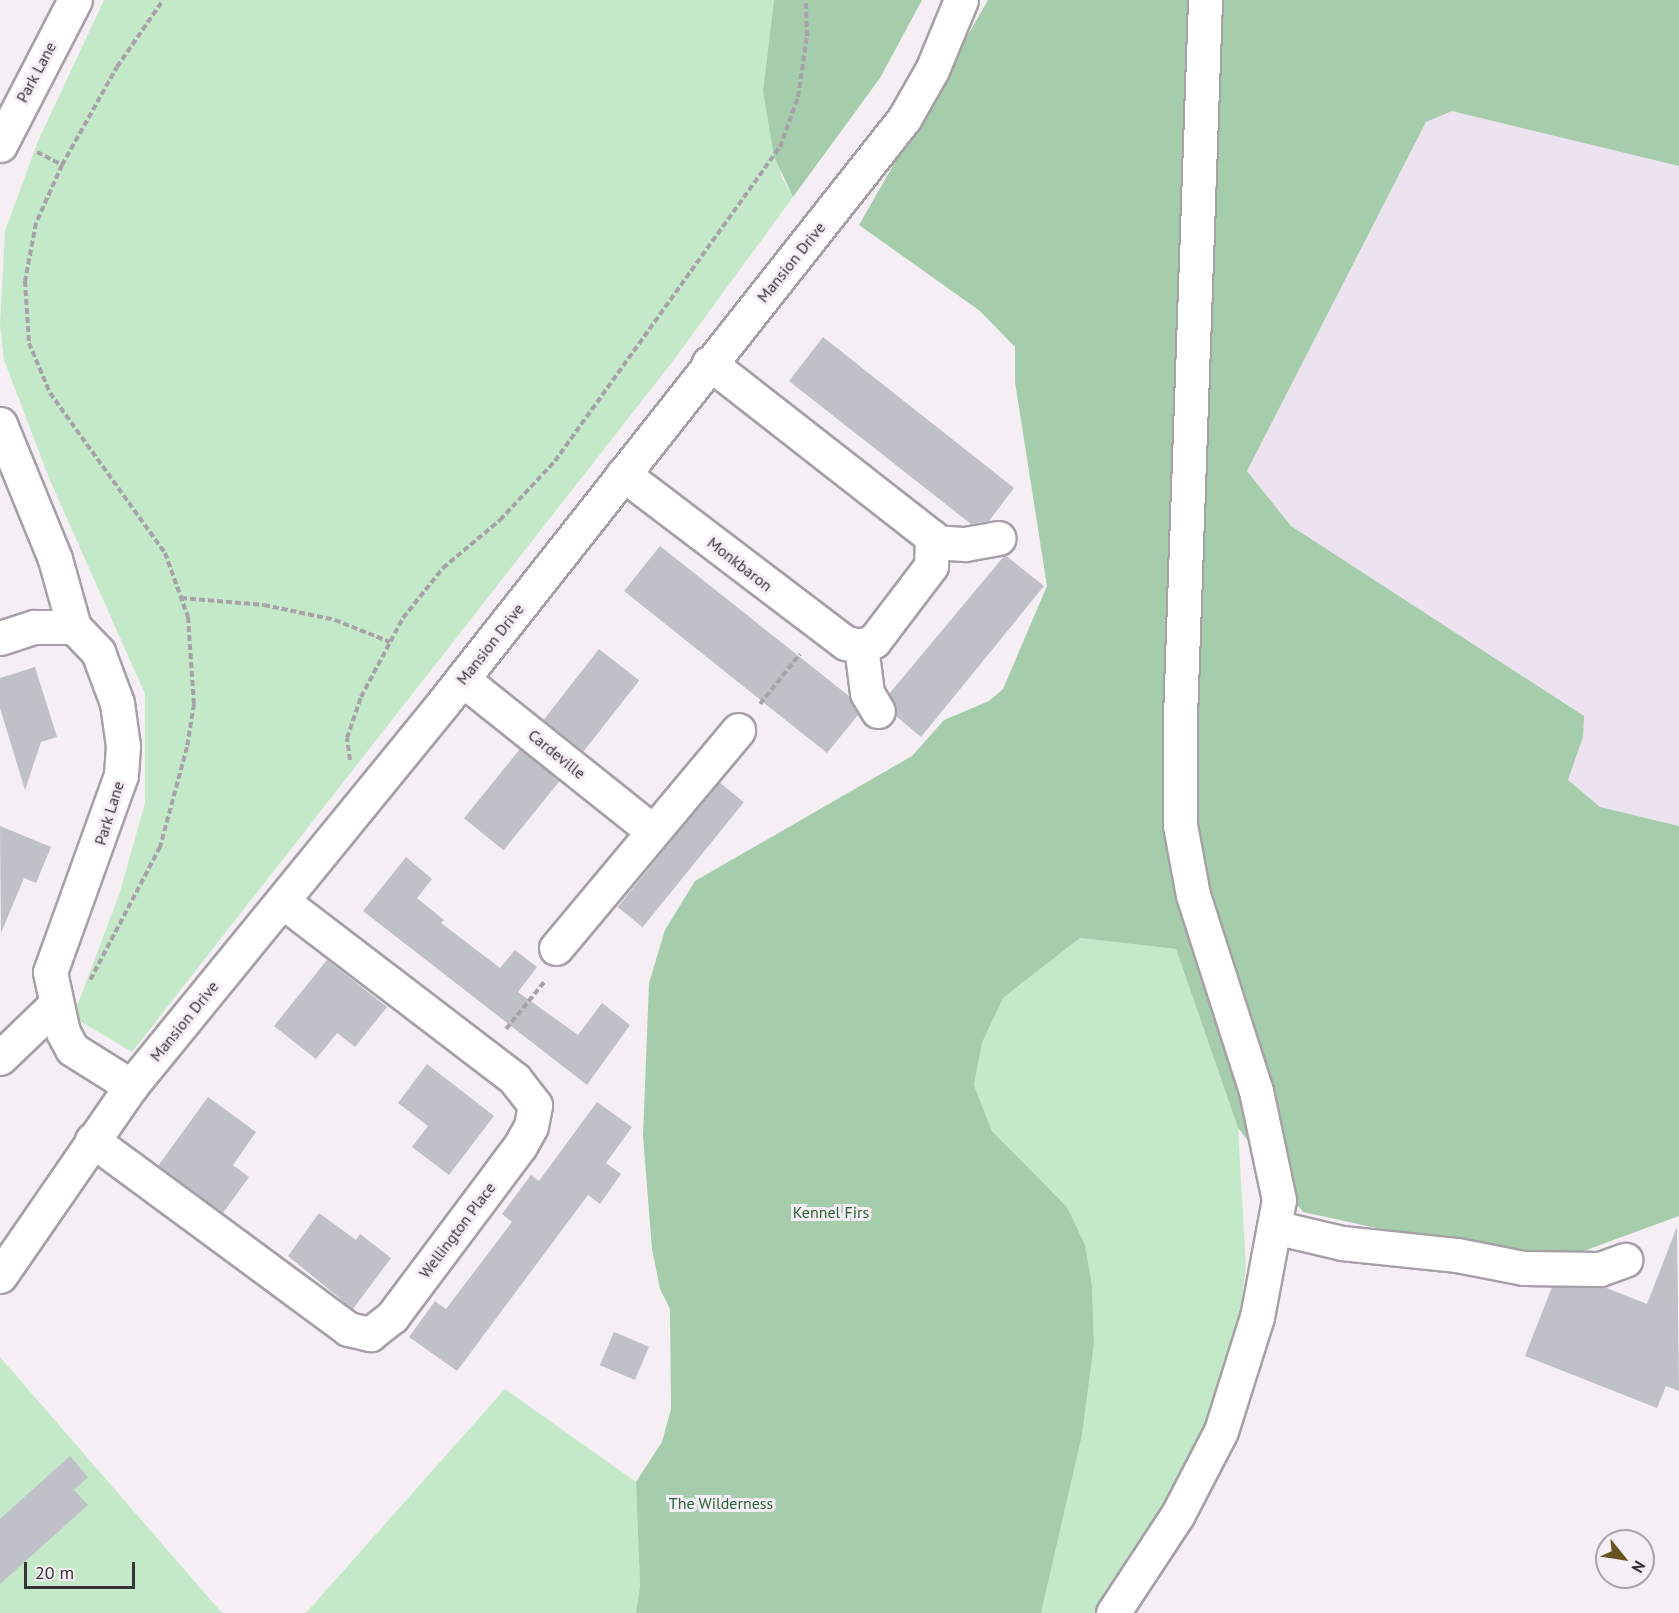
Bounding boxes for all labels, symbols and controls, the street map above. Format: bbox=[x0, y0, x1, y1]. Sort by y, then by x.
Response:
street label: Park Lane bbox=[12, 38, 60, 106]
street label: Mansion Drive bbox=[753, 218, 829, 306]
street label: Monkbaron bbox=[704, 533, 776, 595]
street label: Mansion Drive bbox=[452, 600, 528, 688]
street label: Cardeville bbox=[524, 725, 590, 783]
street label: Park Lane bbox=[90, 778, 128, 848]
street label: Mansion Drive bbox=[146, 977, 222, 1065]
street label: Wellington Place bbox=[415, 1178, 499, 1282]
park label: Kennel Firs bbox=[793, 1202, 869, 1222]
park label: The Wilderness bbox=[669, 1493, 773, 1513]
north arrow bbox=[1595, 1529, 1655, 1589]
scale bar bbox=[27, 1550, 138, 1588]
text: N bbox=[1628, 1557, 1650, 1577]
text: 20 m bbox=[35, 1561, 74, 1584]

